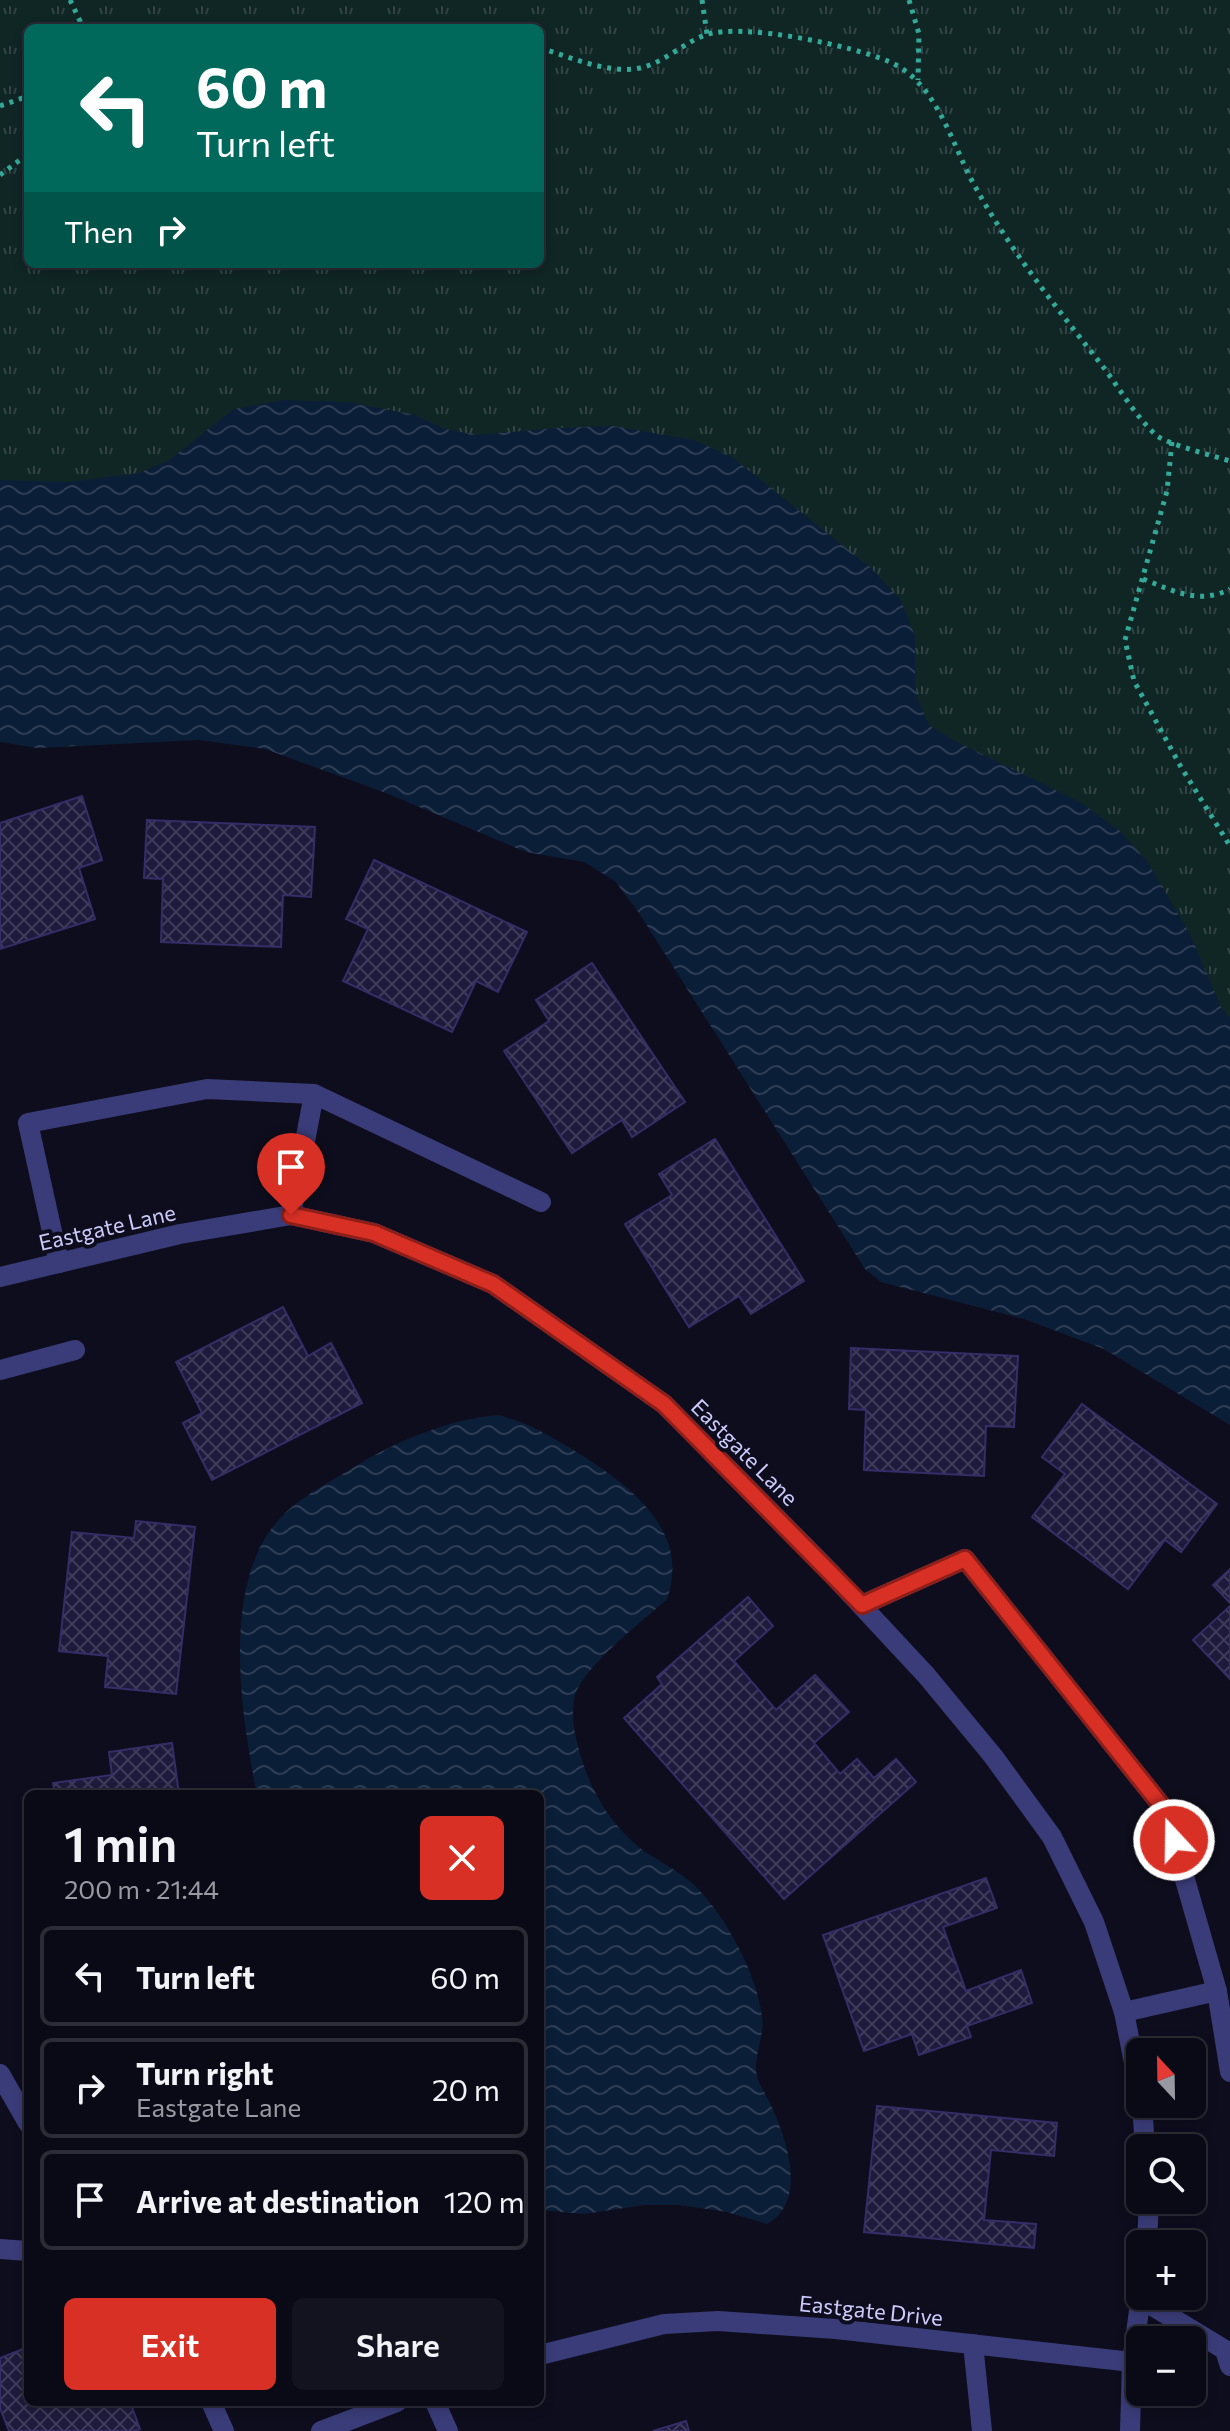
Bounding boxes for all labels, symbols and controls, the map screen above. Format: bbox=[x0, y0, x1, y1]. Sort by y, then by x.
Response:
text: 60 m bbox=[196, 51, 327, 120]
icon: left bbox=[64, 56, 168, 160]
text: Turn left bbox=[196, 120, 335, 164]
icon: right bbox=[149, 208, 193, 252]
text: Then bbox=[64, 212, 133, 249]
pin bbox=[257, 1133, 325, 1215]
icon: arrive bbox=[269, 1145, 313, 1189]
street label: Eastgate Lane bbox=[36, 1198, 178, 1256]
street label: Eastgate Lane bbox=[686, 1393, 804, 1511]
position arrow bbox=[1132, 1798, 1216, 1882]
text: 1 min bbox=[64, 1813, 177, 1872]
button: close bbox=[420, 1816, 504, 1900]
text: 200 m · 21:44 bbox=[64, 1873, 219, 1904]
icon: left bbox=[68, 1954, 112, 1998]
text: Turn left bbox=[136, 1958, 255, 1995]
text: 60 m bbox=[430, 1958, 500, 1995]
north arrow bbox=[1126, 2038, 1206, 2118]
map controls bbox=[1126, 2038, 1206, 2406]
text: Turn right bbox=[136, 2054, 273, 2091]
icon: right bbox=[68, 2066, 112, 2110]
text: 20 m bbox=[432, 2070, 500, 2107]
text: Eastgate Lane bbox=[136, 2091, 301, 2122]
button: search bbox=[1126, 2134, 1206, 2214]
icon: arrive bbox=[68, 2178, 112, 2222]
text: Arrive at destination bbox=[136, 2182, 420, 2219]
text: 120 m bbox=[444, 2182, 525, 2219]
button: + bbox=[1126, 2230, 1206, 2310]
street label: Eastgate Drive bbox=[798, 2289, 944, 2331]
button: Exit bbox=[64, 2298, 276, 2390]
button: Share bbox=[292, 2298, 504, 2390]
button: − bbox=[1126, 2326, 1206, 2406]

